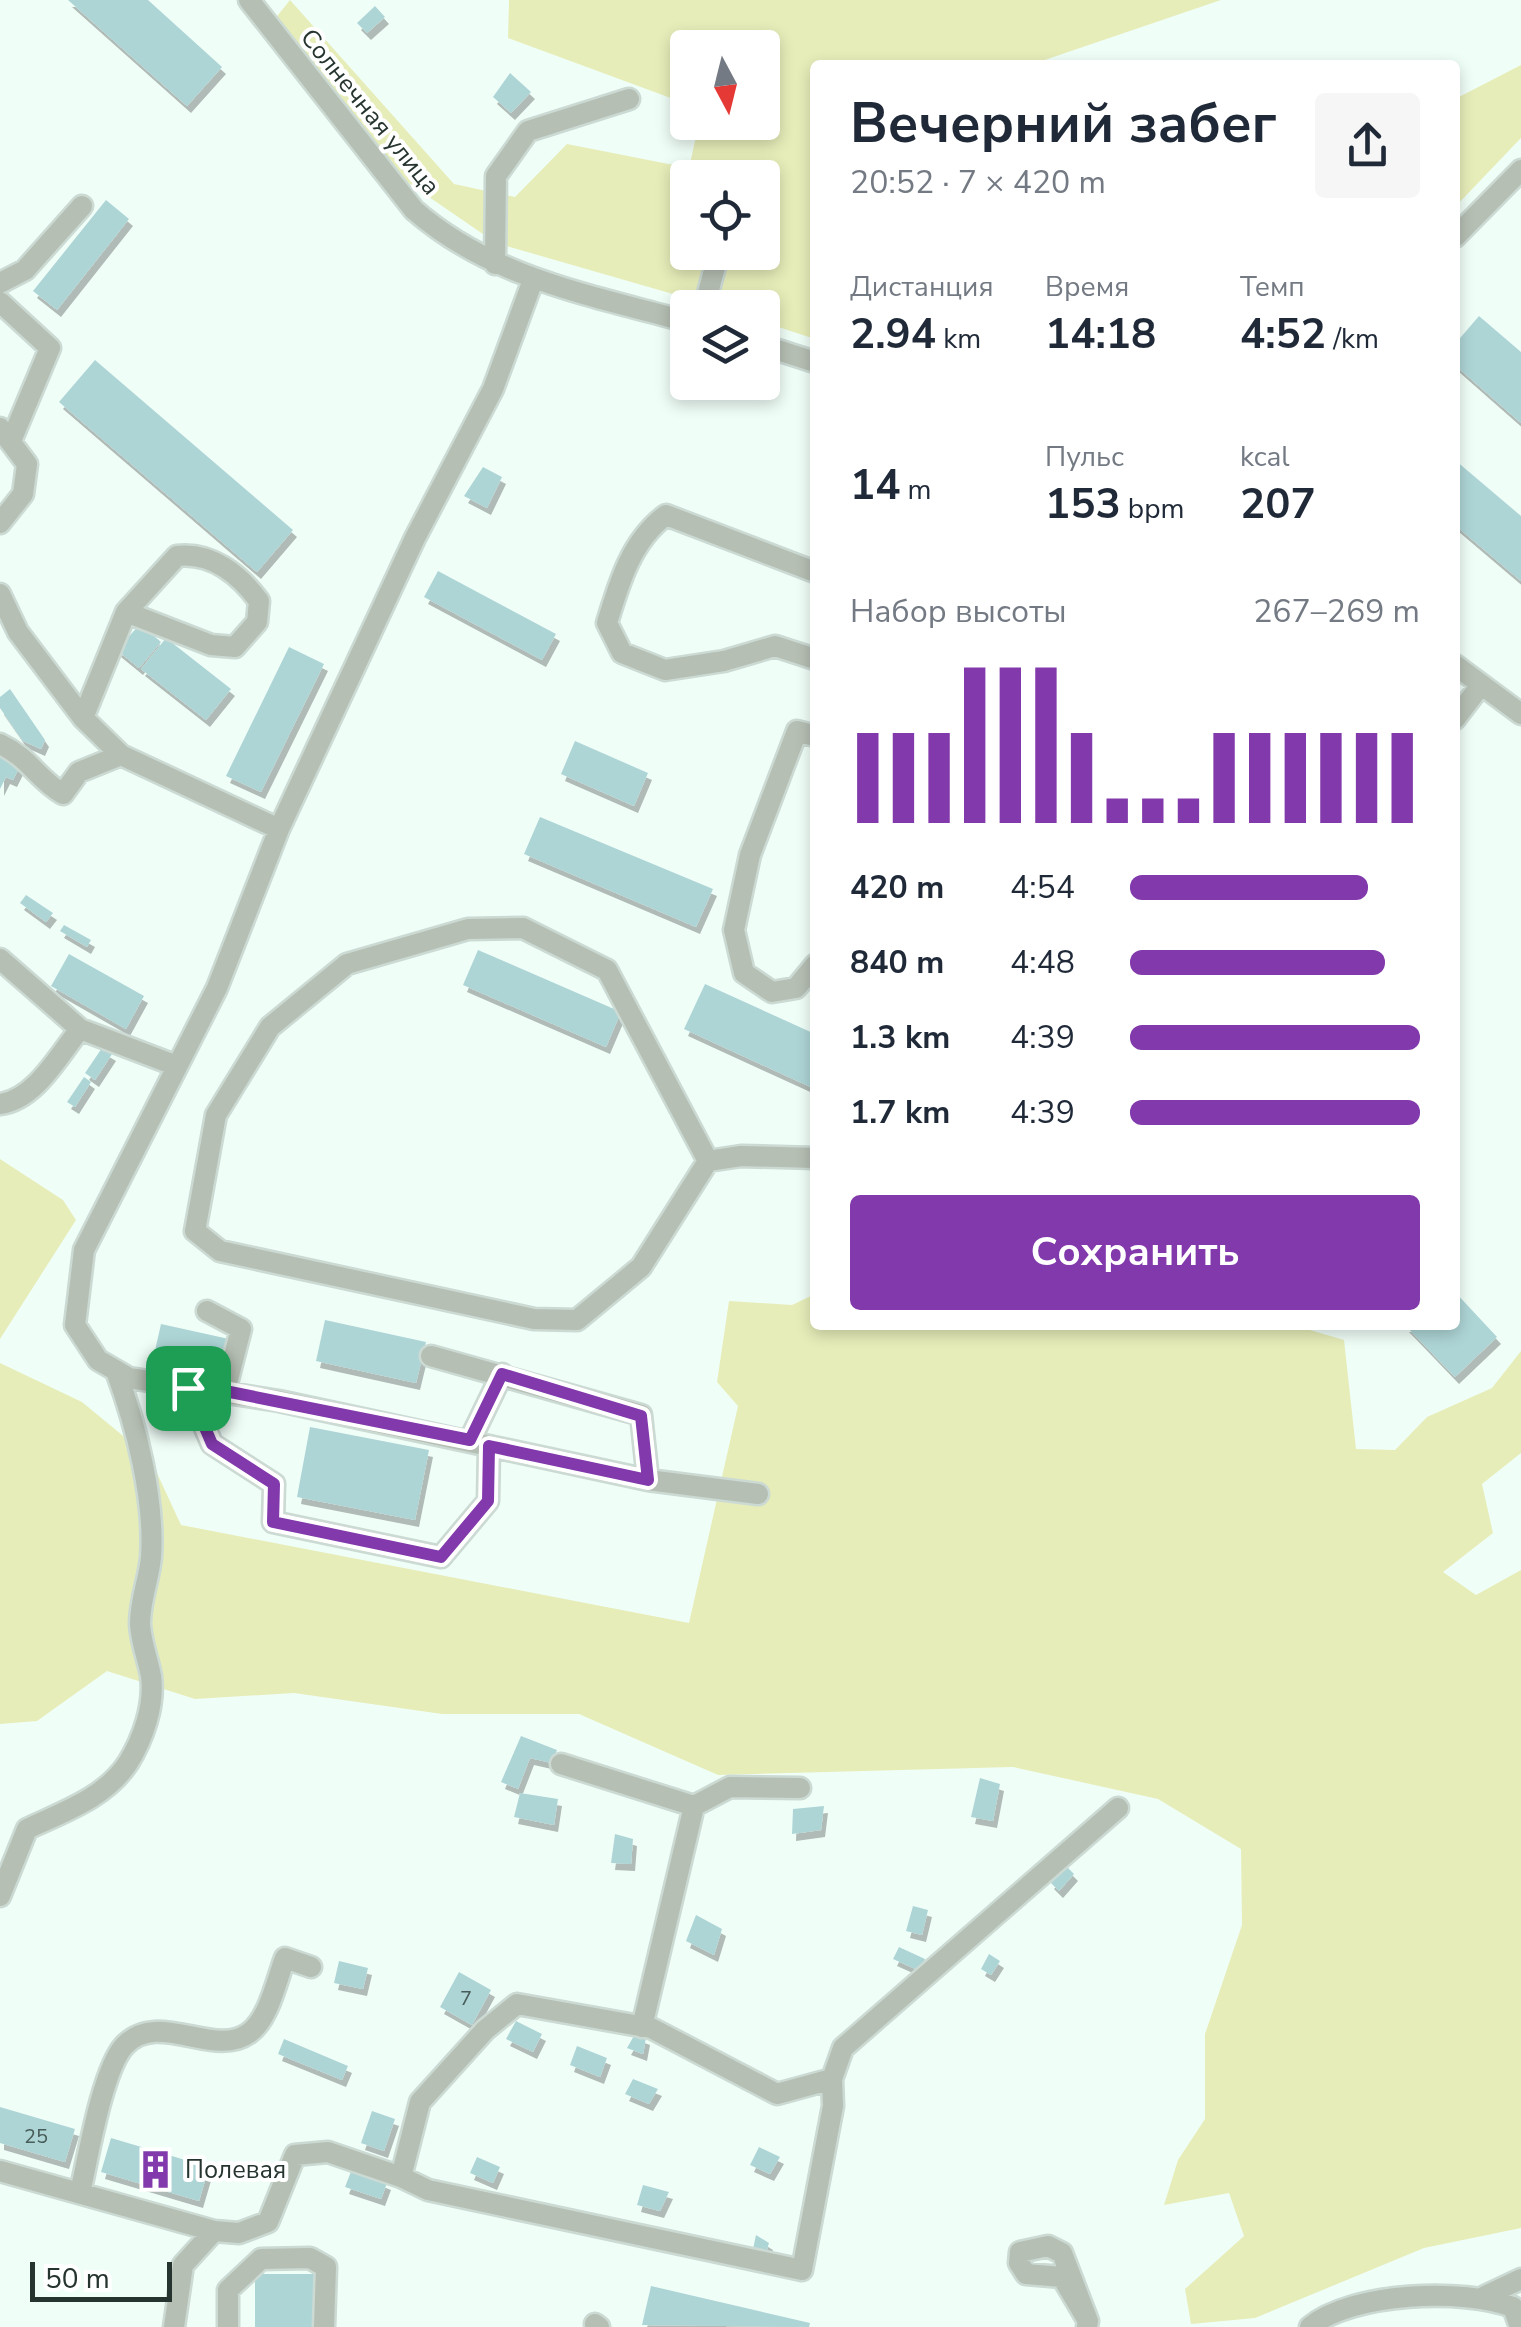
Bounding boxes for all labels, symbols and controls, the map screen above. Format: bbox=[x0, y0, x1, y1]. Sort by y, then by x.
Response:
street label: Солнечная улица bbox=[292, 22, 448, 202]
north arrow bbox=[670, 30, 780, 140]
map controls bbox=[670, 30, 780, 400]
text: Вечерний забег bbox=[850, 86, 1277, 161]
button: share bbox=[1315, 93, 1420, 198]
button: locate bbox=[670, 160, 780, 270]
text: 20:52 · 7 × 420 m bbox=[850, 161, 1106, 204]
text: Дистанция bbox=[850, 268, 994, 306]
text: Время bbox=[1045, 268, 1129, 306]
text: Темп bbox=[1240, 268, 1305, 306]
button: layers bbox=[670, 290, 780, 400]
text: 2.94 bbox=[850, 306, 936, 363]
text: 14:18 bbox=[1045, 306, 1156, 363]
text: 4:52 bbox=[1240, 306, 1326, 363]
text: km bbox=[936, 320, 981, 358]
text: /km bbox=[1326, 320, 1379, 358]
text: Пульс bbox=[1045, 438, 1124, 476]
text: kcal bbox=[1240, 438, 1290, 476]
text: 14 bbox=[850, 457, 900, 514]
text: m bbox=[900, 471, 932, 509]
text: 153 bbox=[1045, 476, 1121, 533]
text: 207 bbox=[1240, 476, 1316, 533]
text: bpm bbox=[1121, 490, 1184, 528]
text: Набор высоты bbox=[850, 590, 1067, 633]
text: 267–269 m bbox=[1253, 590, 1420, 633]
text: 420 m bbox=[850, 866, 944, 909]
text: 4:54 bbox=[1010, 866, 1075, 909]
text: 840 m bbox=[850, 941, 944, 984]
text: 4:48 bbox=[1010, 941, 1075, 984]
text: 1.3 km bbox=[850, 1016, 950, 1059]
text: 4:39 bbox=[1010, 1016, 1075, 1059]
text: 1.7 km bbox=[850, 1091, 950, 1134]
text: 4:39 bbox=[1010, 1091, 1075, 1134]
button: Сохранить bbox=[850, 1195, 1420, 1310]
pin bbox=[146, 1346, 231, 1431]
icon: arrive bbox=[161, 1361, 216, 1416]
house number: 7 bbox=[460, 1985, 472, 2012]
house number: 25 bbox=[24, 2123, 48, 2150]
building icon: Полевая bbox=[134, 2149, 176, 2191]
place label: Полевая bbox=[185, 2153, 286, 2187]
scale bar bbox=[30, 2257, 172, 2302]
text: 50 m bbox=[45, 2260, 110, 2298]

